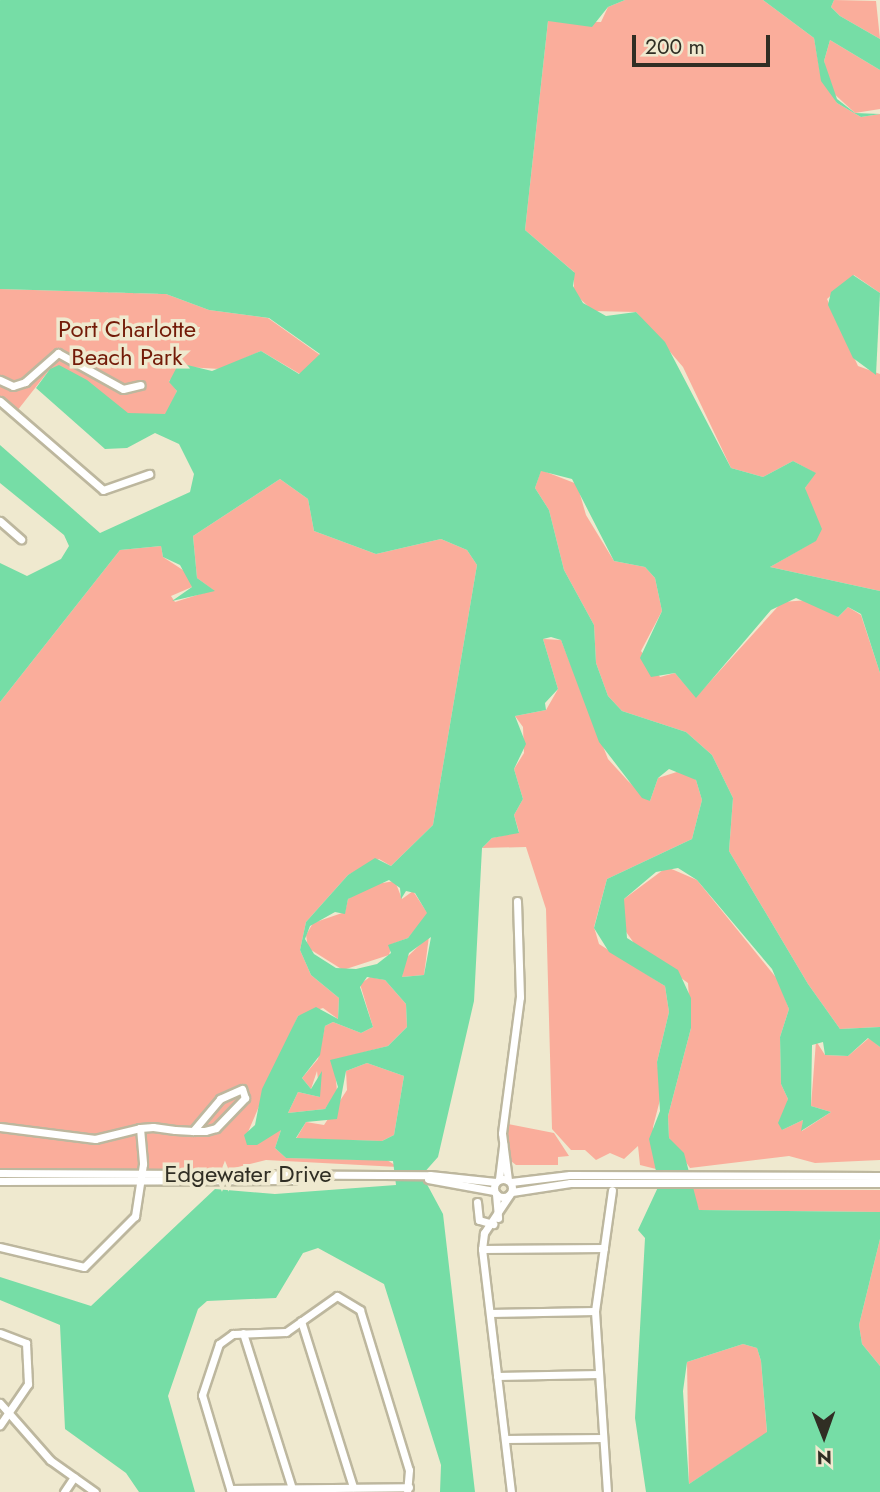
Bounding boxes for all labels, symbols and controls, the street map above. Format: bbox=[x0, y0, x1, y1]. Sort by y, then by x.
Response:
scale bar bbox=[635, 21, 773, 65]
text: 200 m bbox=[645, 32, 705, 62]
park label: Port Charlotte Beach Park bbox=[58, 315, 196, 371]
street label: Edgewater Drive bbox=[164, 1160, 332, 1188]
north arrow bbox=[789, 1401, 859, 1471]
text: N bbox=[817, 1444, 832, 1471]

